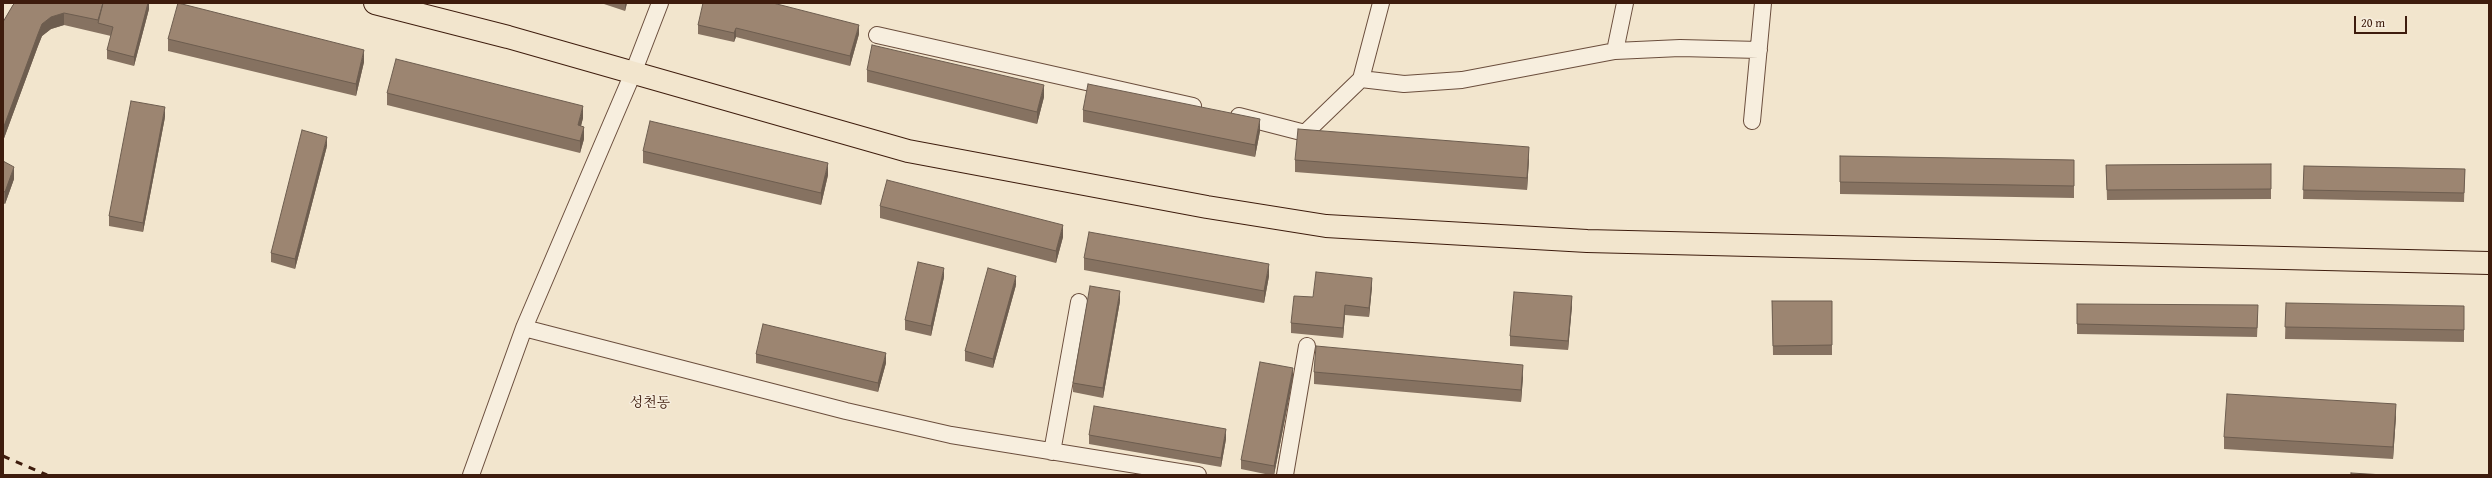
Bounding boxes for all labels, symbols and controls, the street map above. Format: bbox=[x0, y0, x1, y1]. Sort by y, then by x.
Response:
scale bar bbox=[2356, 8, 2409, 34]
text: 20 m bbox=[2361, 14, 2385, 31]
district label: 성천동 bbox=[630, 395, 670, 411]

